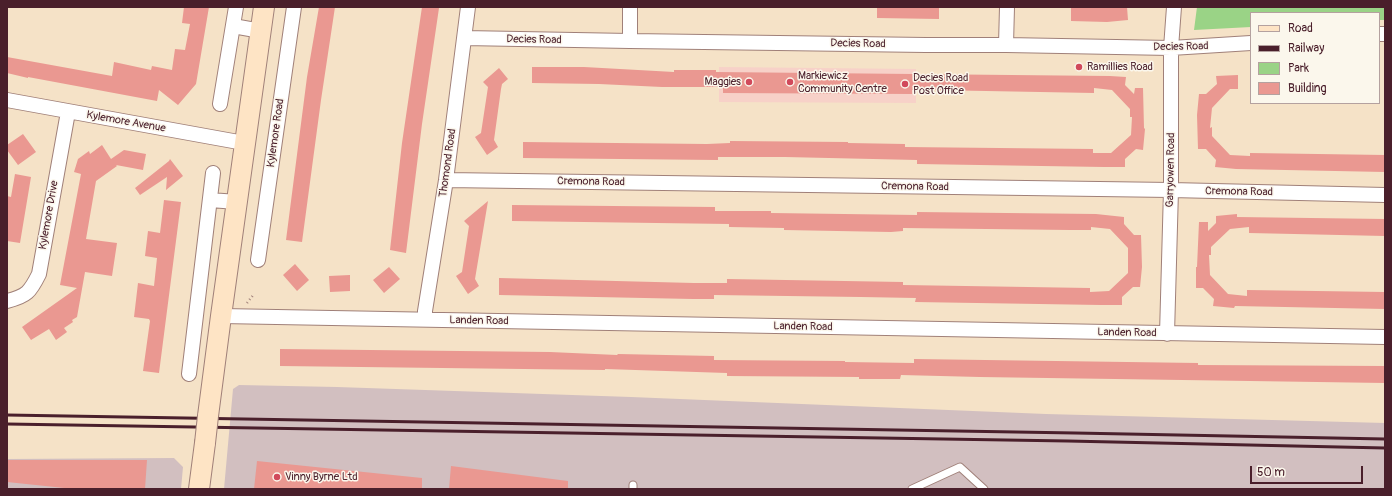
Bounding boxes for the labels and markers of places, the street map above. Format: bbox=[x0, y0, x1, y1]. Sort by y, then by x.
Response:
place label: Ramillies Road bbox=[1087, 60, 1153, 74]
marker: Ramillies Road bbox=[1074, 62, 1084, 72]
place label: Markiewicz Community Centre bbox=[798, 69, 887, 95]
place label: Decies Road Post Office bbox=[913, 71, 968, 97]
place label: Maggies bbox=[705, 75, 741, 89]
marker: Maggies bbox=[744, 77, 754, 87]
marker: Markiewicz Community Centre bbox=[785, 77, 795, 87]
marker: Decies Road Post Office bbox=[900, 79, 910, 89]
place label: Vinny Byrne Ltd bbox=[285, 470, 358, 484]
marker: Vinny Byrne Ltd bbox=[272, 472, 282, 482]

